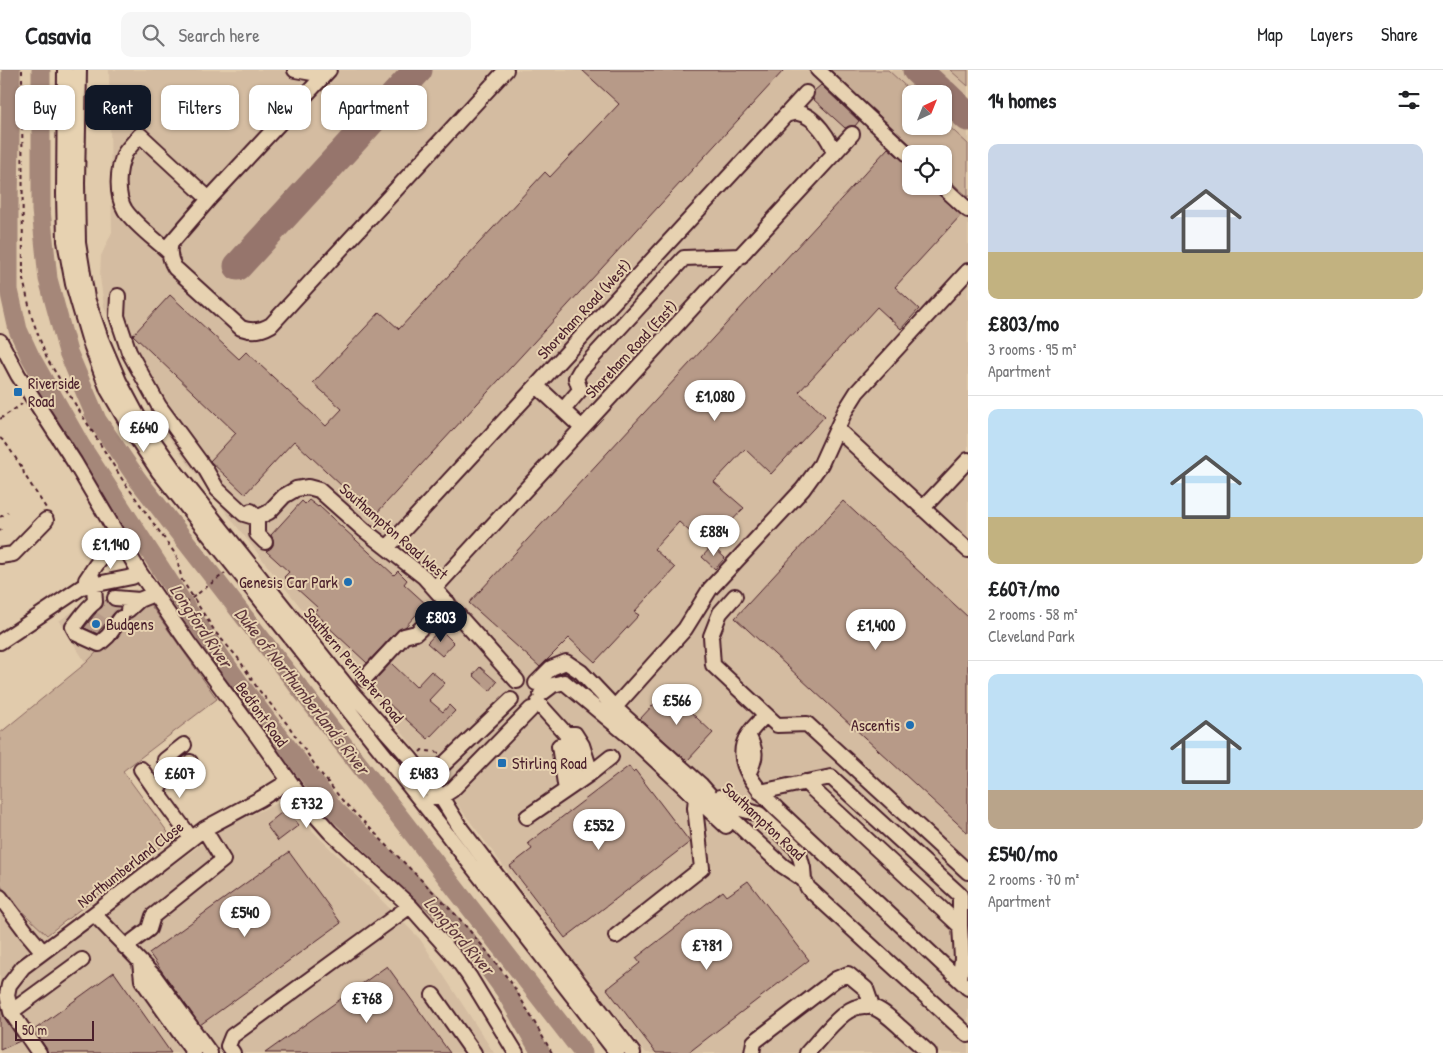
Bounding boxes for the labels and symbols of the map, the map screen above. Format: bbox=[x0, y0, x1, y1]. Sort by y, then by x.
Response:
north arrow bbox=[902, 85, 952, 135]
street label: Shoreham Road (West) bbox=[532, 254, 636, 364]
street label: Shoreham Road (East) bbox=[580, 295, 682, 403]
place label: Riverside Road bbox=[28, 372, 81, 412]
pin: £1,080 bbox=[674, 380, 756, 422]
marker: Riverside Road bbox=[12, 386, 24, 398]
pin: £640 bbox=[114, 410, 174, 453]
street label: Southampton Road West bbox=[335, 478, 453, 585]
pin: £884 bbox=[684, 514, 744, 557]
pin: £1,140 bbox=[70, 528, 152, 570]
place label: Genesis Car Park bbox=[239, 571, 338, 593]
marker: Genesis Car Park bbox=[342, 576, 354, 588]
water label: Longford River bbox=[164, 579, 240, 674]
pin: £803 bbox=[411, 600, 471, 643]
water label: Duke of Northumberland's River bbox=[229, 602, 377, 781]
street label: Southern Perimeter Road bbox=[299, 602, 409, 728]
pin: £1,400 bbox=[835, 608, 917, 651]
place label: Budgens bbox=[106, 613, 154, 635]
marker: Budgens bbox=[90, 618, 102, 630]
street label: Bedfont Road bbox=[231, 677, 293, 751]
pin: £566 bbox=[647, 684, 707, 726]
place label: Ascentis bbox=[851, 714, 900, 736]
marker: Ascentis bbox=[904, 719, 916, 731]
place label: Stirling Road bbox=[512, 752, 587, 774]
pin: £607 bbox=[150, 756, 210, 799]
pin: £483 bbox=[394, 756, 454, 799]
marker: Stirling Road bbox=[496, 757, 508, 769]
street label: Southampton Road bbox=[718, 777, 810, 865]
pin: £732 bbox=[277, 786, 337, 829]
pin: £552 bbox=[569, 808, 629, 851]
street label: Northumberland Close bbox=[72, 815, 188, 913]
water label: Longford River bbox=[419, 891, 501, 981]
pin: £540 bbox=[215, 896, 275, 938]
pin: £781 bbox=[677, 928, 737, 971]
pin: £768 bbox=[337, 982, 397, 1024]
scale bar bbox=[15, 1018, 94, 1041]

